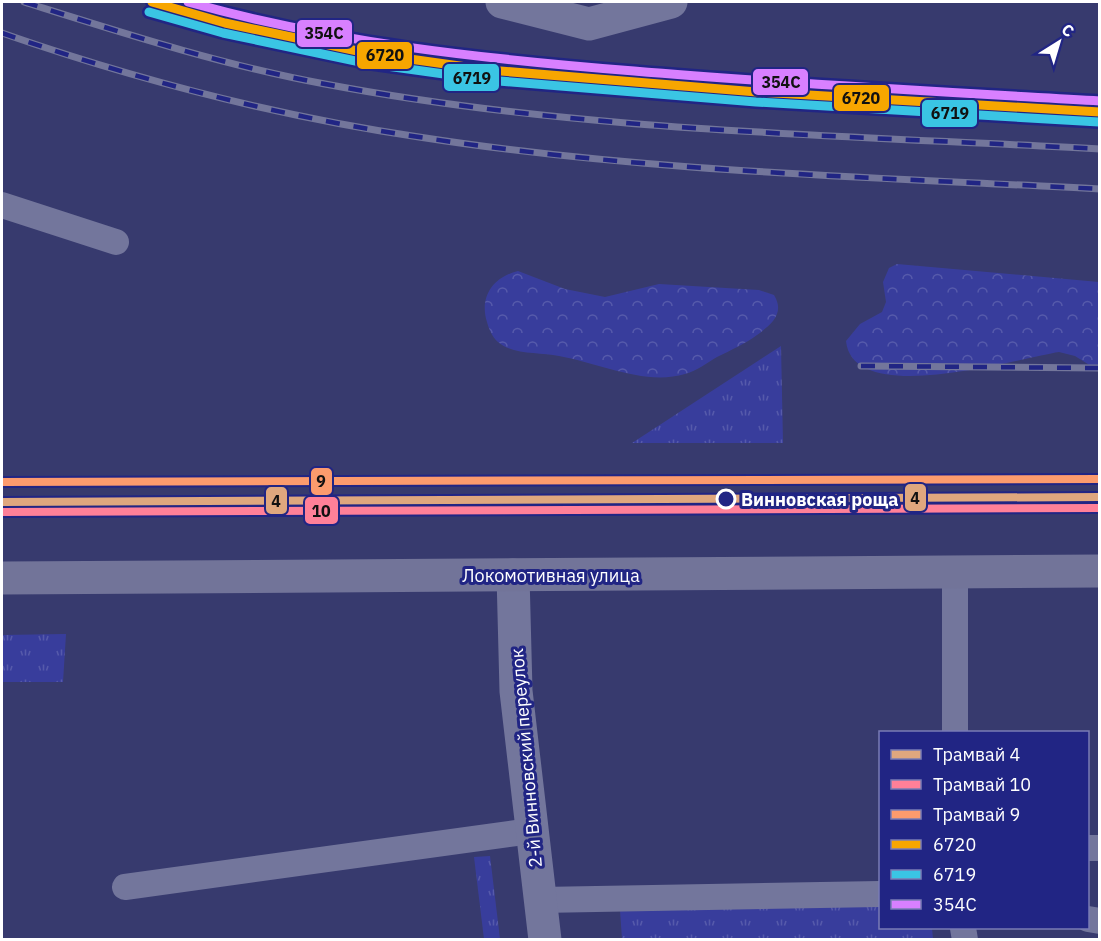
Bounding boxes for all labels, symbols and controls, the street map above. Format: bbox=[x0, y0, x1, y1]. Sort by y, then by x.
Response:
north arrow bbox=[1029, 12, 1089, 72]
line badge: 354С bbox=[296, 19, 353, 48]
text: С bbox=[1058, 19, 1078, 41]
text: 354С bbox=[304, 23, 344, 43]
line badge: 6720 bbox=[356, 41, 413, 70]
text: 6720 bbox=[366, 45, 405, 65]
line badge: 6719 bbox=[443, 63, 500, 92]
text: 6719 bbox=[453, 68, 491, 88]
line badge: 354С bbox=[752, 68, 809, 96]
text: 354С bbox=[761, 72, 801, 92]
line badge: 6720 bbox=[833, 84, 890, 112]
text: 6720 bbox=[842, 88, 881, 108]
line badge: 6719 bbox=[921, 99, 978, 128]
text: 6719 bbox=[931, 103, 969, 123]
line badge: 9 bbox=[310, 467, 333, 496]
text: 9 bbox=[316, 471, 326, 491]
line badge: 4 bbox=[904, 483, 927, 512]
line badge: 4 bbox=[265, 486, 288, 515]
place label: Винновская роща bbox=[741, 488, 899, 511]
text: 4 bbox=[910, 488, 920, 508]
marker: Винновская роща bbox=[716, 489, 736, 509]
text: 4 bbox=[271, 491, 281, 511]
line badge: 10 bbox=[304, 496, 339, 525]
text: 10 bbox=[311, 501, 331, 521]
street label: Локомотивная улица bbox=[462, 564, 640, 587]
street label: 2-й Винновский переулок bbox=[505, 647, 547, 869]
legend bbox=[879, 731, 1089, 929]
text: Трамвай 4 bbox=[933, 743, 1020, 766]
text: Трамвай 10 bbox=[933, 773, 1031, 796]
text: Трамвай 9 bbox=[933, 803, 1020, 826]
text: 6720 bbox=[933, 833, 976, 856]
text: 6719 bbox=[933, 863, 976, 886]
text: 354С bbox=[933, 893, 977, 916]

